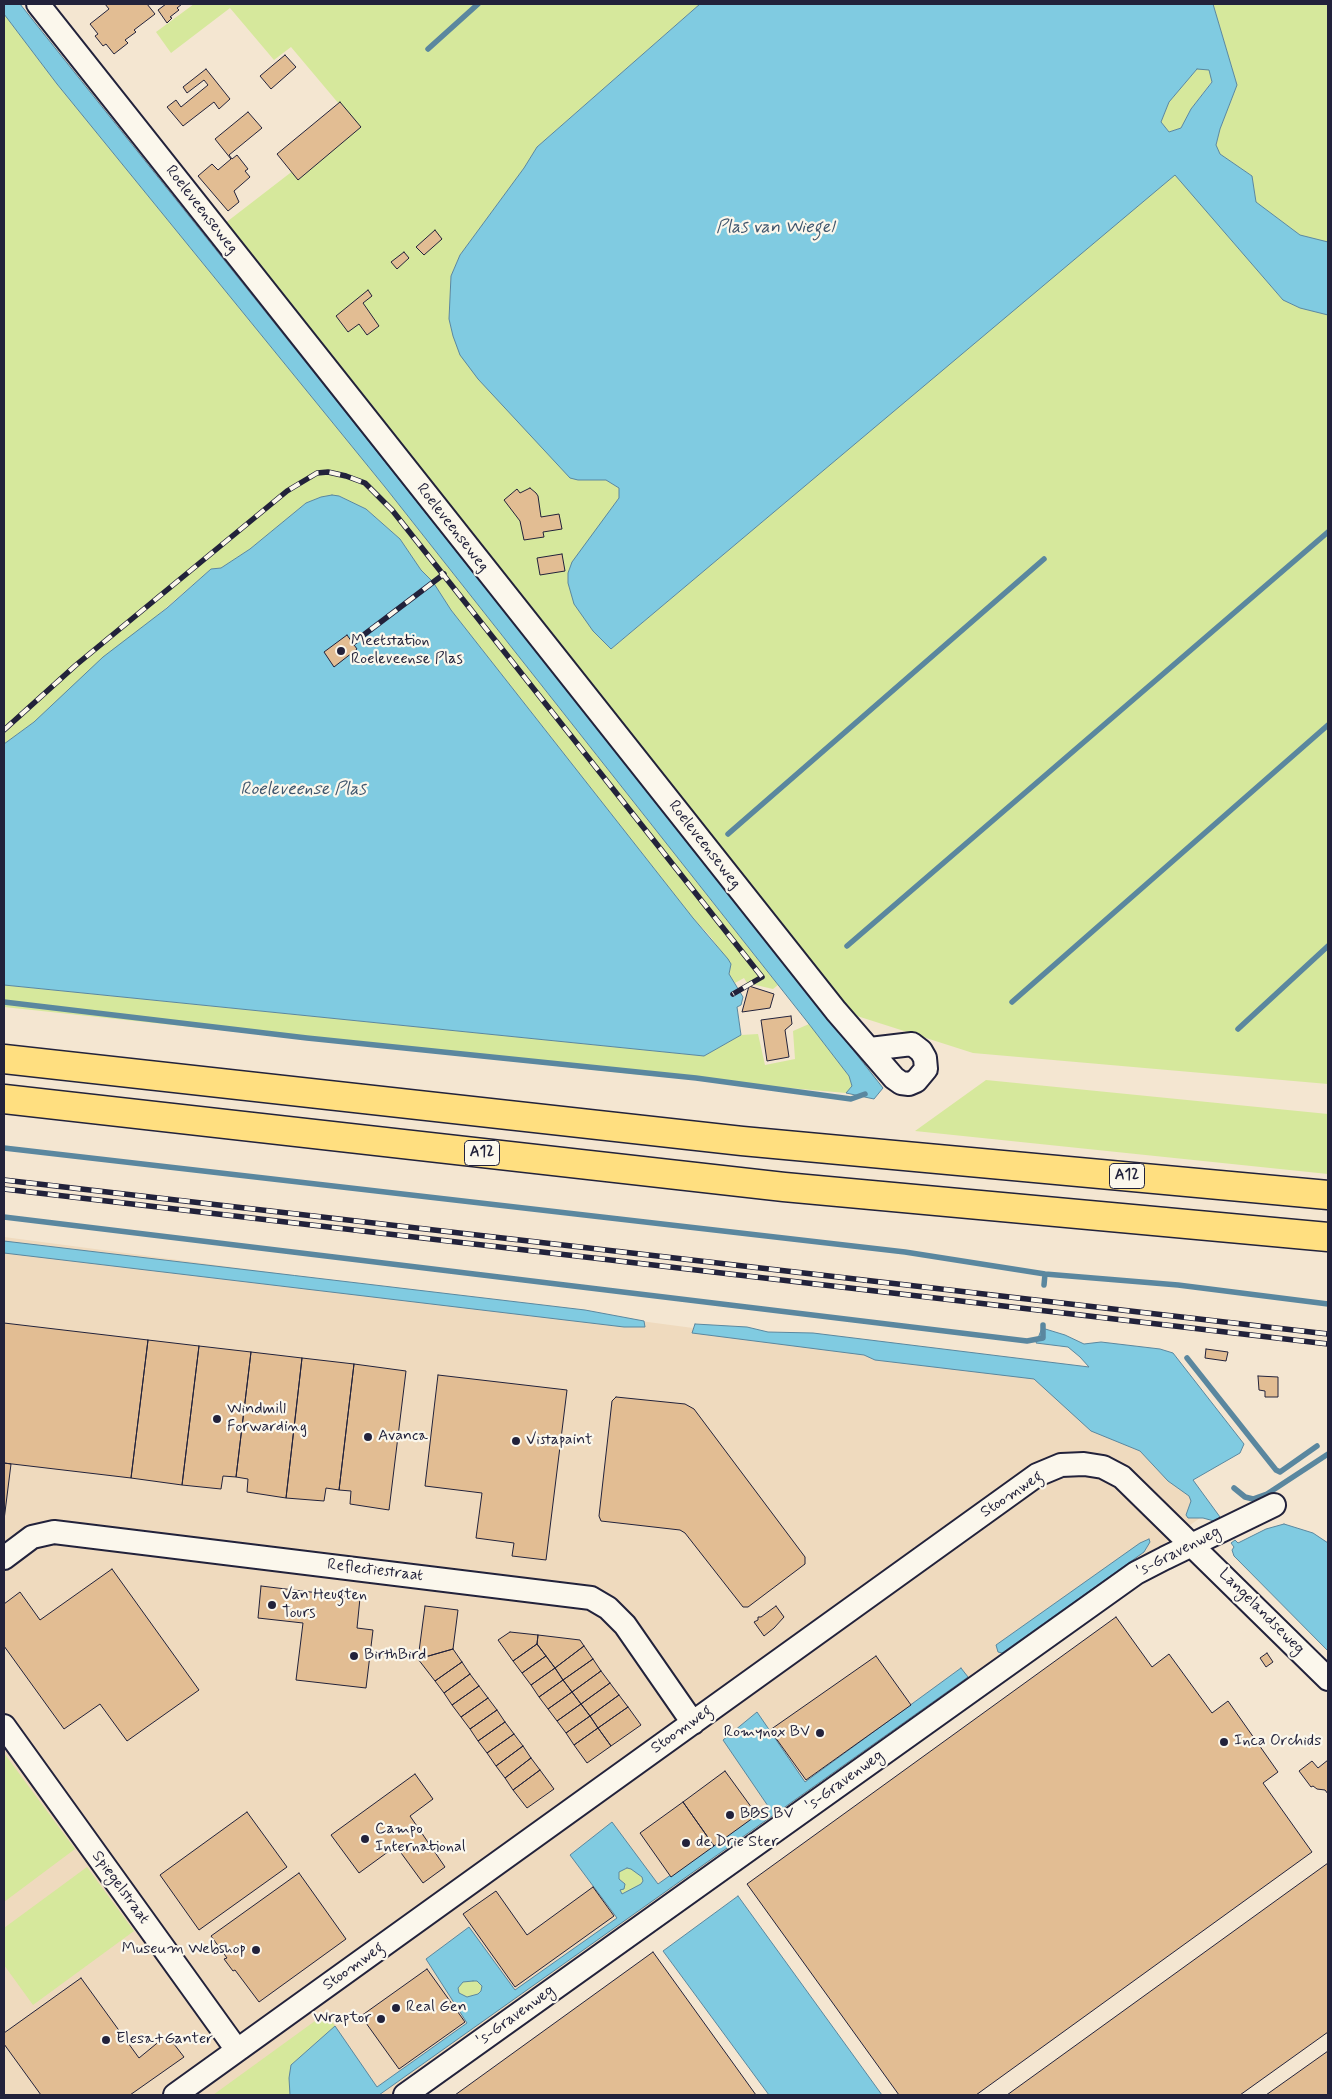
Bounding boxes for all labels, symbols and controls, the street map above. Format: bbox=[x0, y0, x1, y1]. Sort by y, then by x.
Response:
street label: Roeleveenseweg bbox=[161, 162, 241, 258]
water label: Plas van Wiegel bbox=[716, 217, 834, 239]
street label: Roeleveenseweg bbox=[412, 480, 492, 576]
place label: Meetstation Roeleveense Plas bbox=[351, 632, 463, 670]
marker: Meetstation Roeleveense Plas bbox=[335, 645, 347, 657]
water label: Roeleveense Plas bbox=[240, 779, 366, 801]
street label: Roeleveenseweg bbox=[664, 797, 744, 893]
road number: A12 bbox=[464, 1140, 500, 1166]
road number: A12 bbox=[1110, 1164, 1144, 1188]
place label: Windmill Forwarding bbox=[227, 1400, 307, 1438]
marker: Windmill Forwarding bbox=[211, 1413, 223, 1425]
place label: Avanca bbox=[378, 1427, 428, 1447]
marker: Avanca bbox=[362, 1431, 374, 1443]
place label: Vistapaint bbox=[526, 1431, 593, 1451]
marker: Vistapaint bbox=[510, 1435, 522, 1447]
street label: Stoomweg bbox=[977, 1467, 1047, 1523]
street label: 's-Gravenweg bbox=[1134, 1523, 1224, 1581]
street label: Reflectiestraat bbox=[326, 1556, 424, 1586]
street label: Langelandseweg bbox=[1214, 1565, 1308, 1659]
place label: Van Heugten Tours bbox=[282, 1586, 367, 1624]
marker: Van Heugten Tours bbox=[266, 1599, 278, 1611]
place label: BirthBird bbox=[364, 1646, 426, 1666]
marker: BirthBird bbox=[348, 1650, 360, 1662]
street label: Stoomweg bbox=[648, 1701, 716, 1759]
place label: Romynox BV bbox=[724, 1723, 810, 1743]
marker: Romynox BV bbox=[814, 1727, 826, 1739]
place label: Inca Orchids bbox=[1234, 1732, 1321, 1752]
marker: Inca Orchids bbox=[1218, 1736, 1230, 1748]
street label: 's-Gravenweg bbox=[802, 1746, 888, 1816]
place label: BBS BV bbox=[740, 1805, 793, 1825]
marker: BBS BV bbox=[724, 1809, 736, 1821]
place label: Campo International bbox=[375, 1820, 466, 1858]
marker: Campo International bbox=[359, 1833, 371, 1845]
place label: de Drie Ster bbox=[696, 1833, 779, 1853]
marker: de Drie Ster bbox=[680, 1837, 692, 1849]
street label: Spiegelstraat bbox=[87, 1848, 153, 1928]
street label: Stoomweg bbox=[320, 1938, 388, 1996]
place label: Museum Webshop bbox=[122, 1940, 246, 1960]
marker: Museum Webshop bbox=[250, 1944, 262, 1956]
street label: 's-Gravenweg bbox=[473, 1981, 559, 2051]
place label: Real Gen bbox=[406, 1998, 467, 2018]
marker: Real Gen bbox=[390, 2002, 402, 2014]
place label: Wraptor bbox=[314, 2009, 371, 2029]
marker: Wraptor bbox=[375, 2013, 387, 2025]
place label: Elesa+Ganter bbox=[116, 2030, 213, 2050]
marker: Elesa+Ganter bbox=[100, 2034, 112, 2046]

